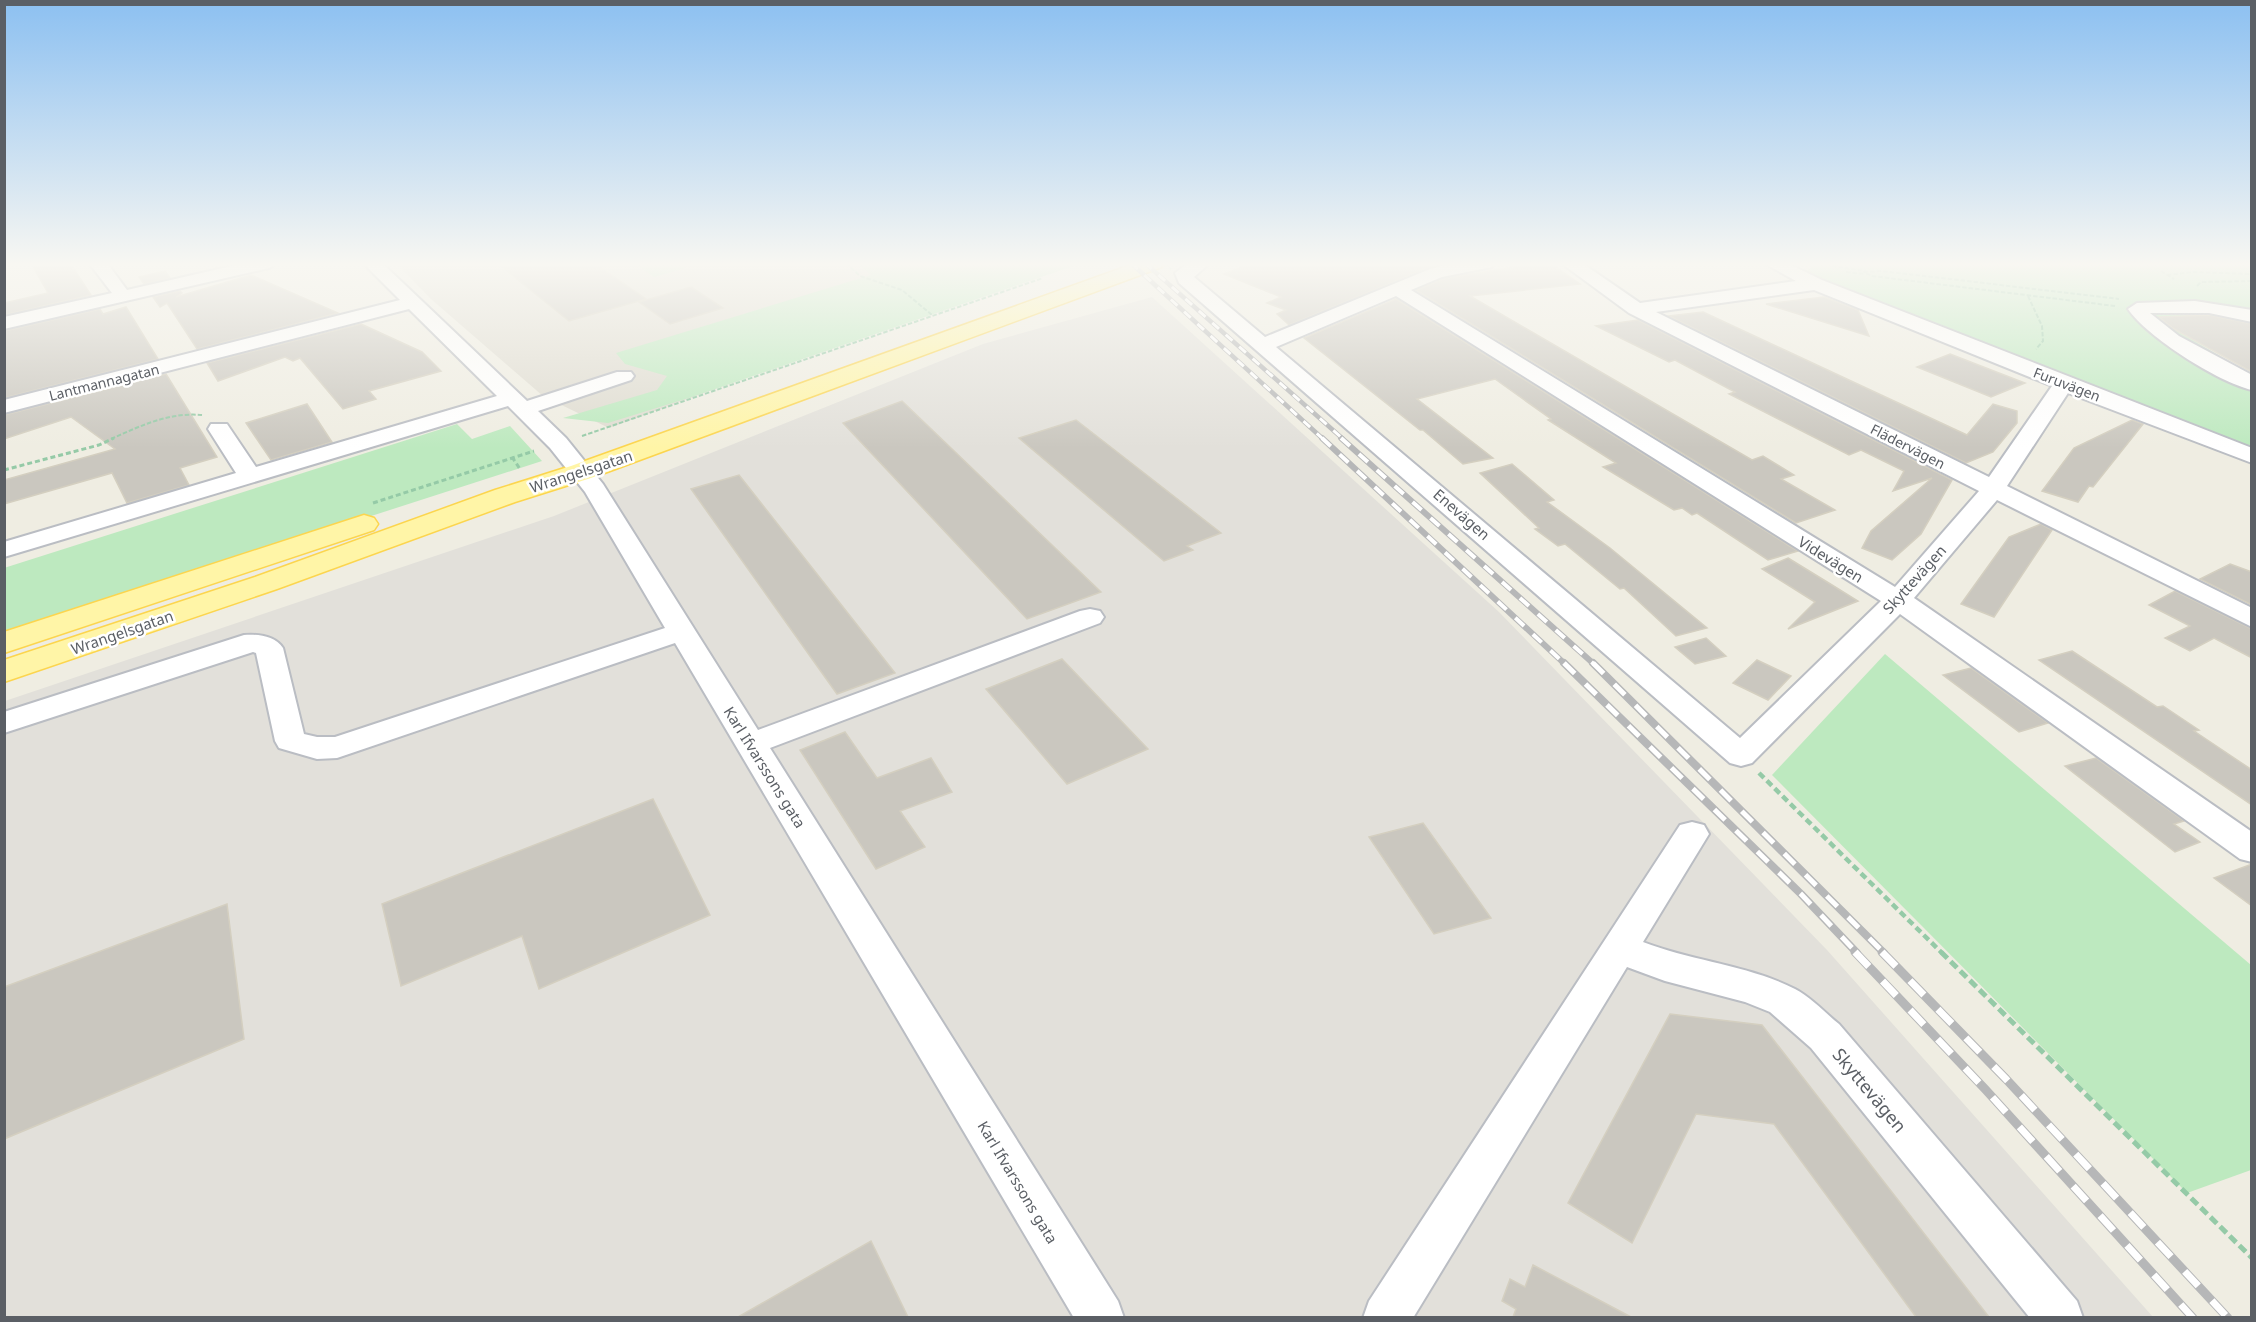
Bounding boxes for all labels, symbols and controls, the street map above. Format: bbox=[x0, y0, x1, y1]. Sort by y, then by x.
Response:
street label: Lantmannagatan bbox=[47, 359, 161, 405]
street label: Furuvägen bbox=[2031, 363, 2103, 405]
street label: Flädervägen bbox=[1868, 419, 1948, 473]
street label: Wrangelsgatan bbox=[527, 445, 635, 497]
street label: Enevägen bbox=[1429, 484, 1495, 544]
street label: Videvägen bbox=[1795, 531, 1867, 587]
street label: Skyttevägen bbox=[1878, 540, 1950, 618]
street label: Wrangelsgatan bbox=[68, 605, 176, 659]
street label: Karl Ifvarssons gata bbox=[720, 703, 810, 831]
street label: Skyttevägen bbox=[1828, 1043, 1912, 1137]
street label: Karl Ifvarssons gata bbox=[974, 1117, 1062, 1247]

